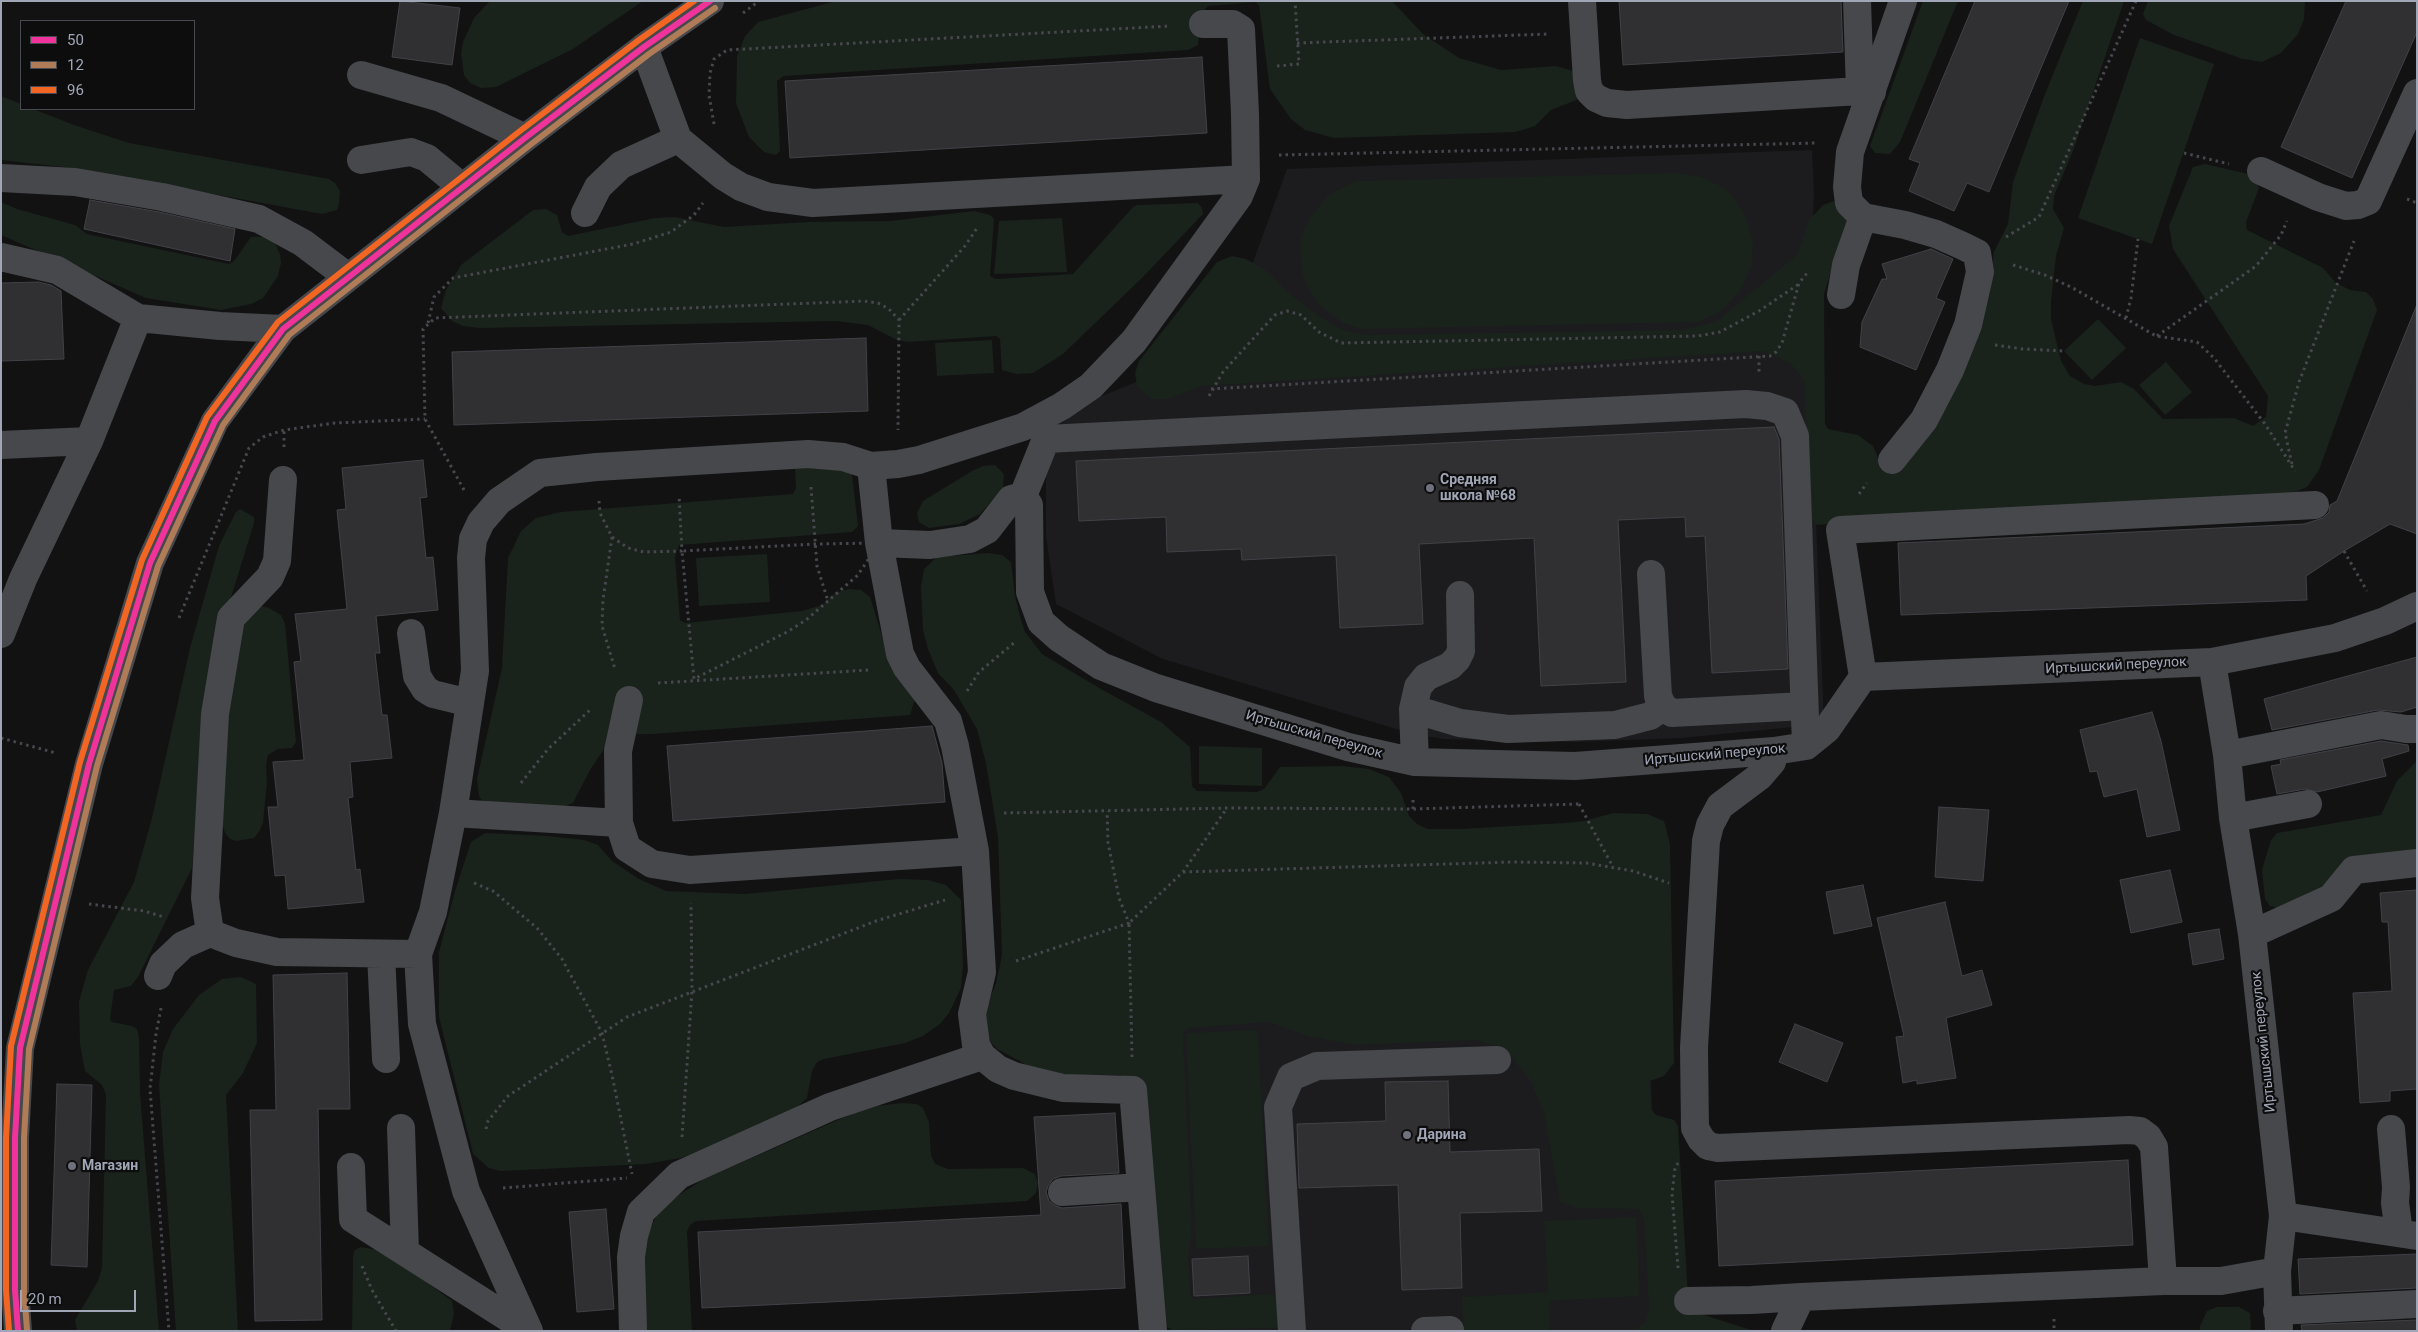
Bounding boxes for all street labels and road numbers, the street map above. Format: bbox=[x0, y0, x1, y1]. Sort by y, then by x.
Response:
street label: Иртышский переулок bbox=[2045, 654, 2187, 678]
street label: Иртышский переулок bbox=[1244, 707, 1384, 763]
street label: Иртышский переулок bbox=[1644, 740, 1786, 770]
street label: Иртышский переулок bbox=[2248, 971, 2280, 1113]

